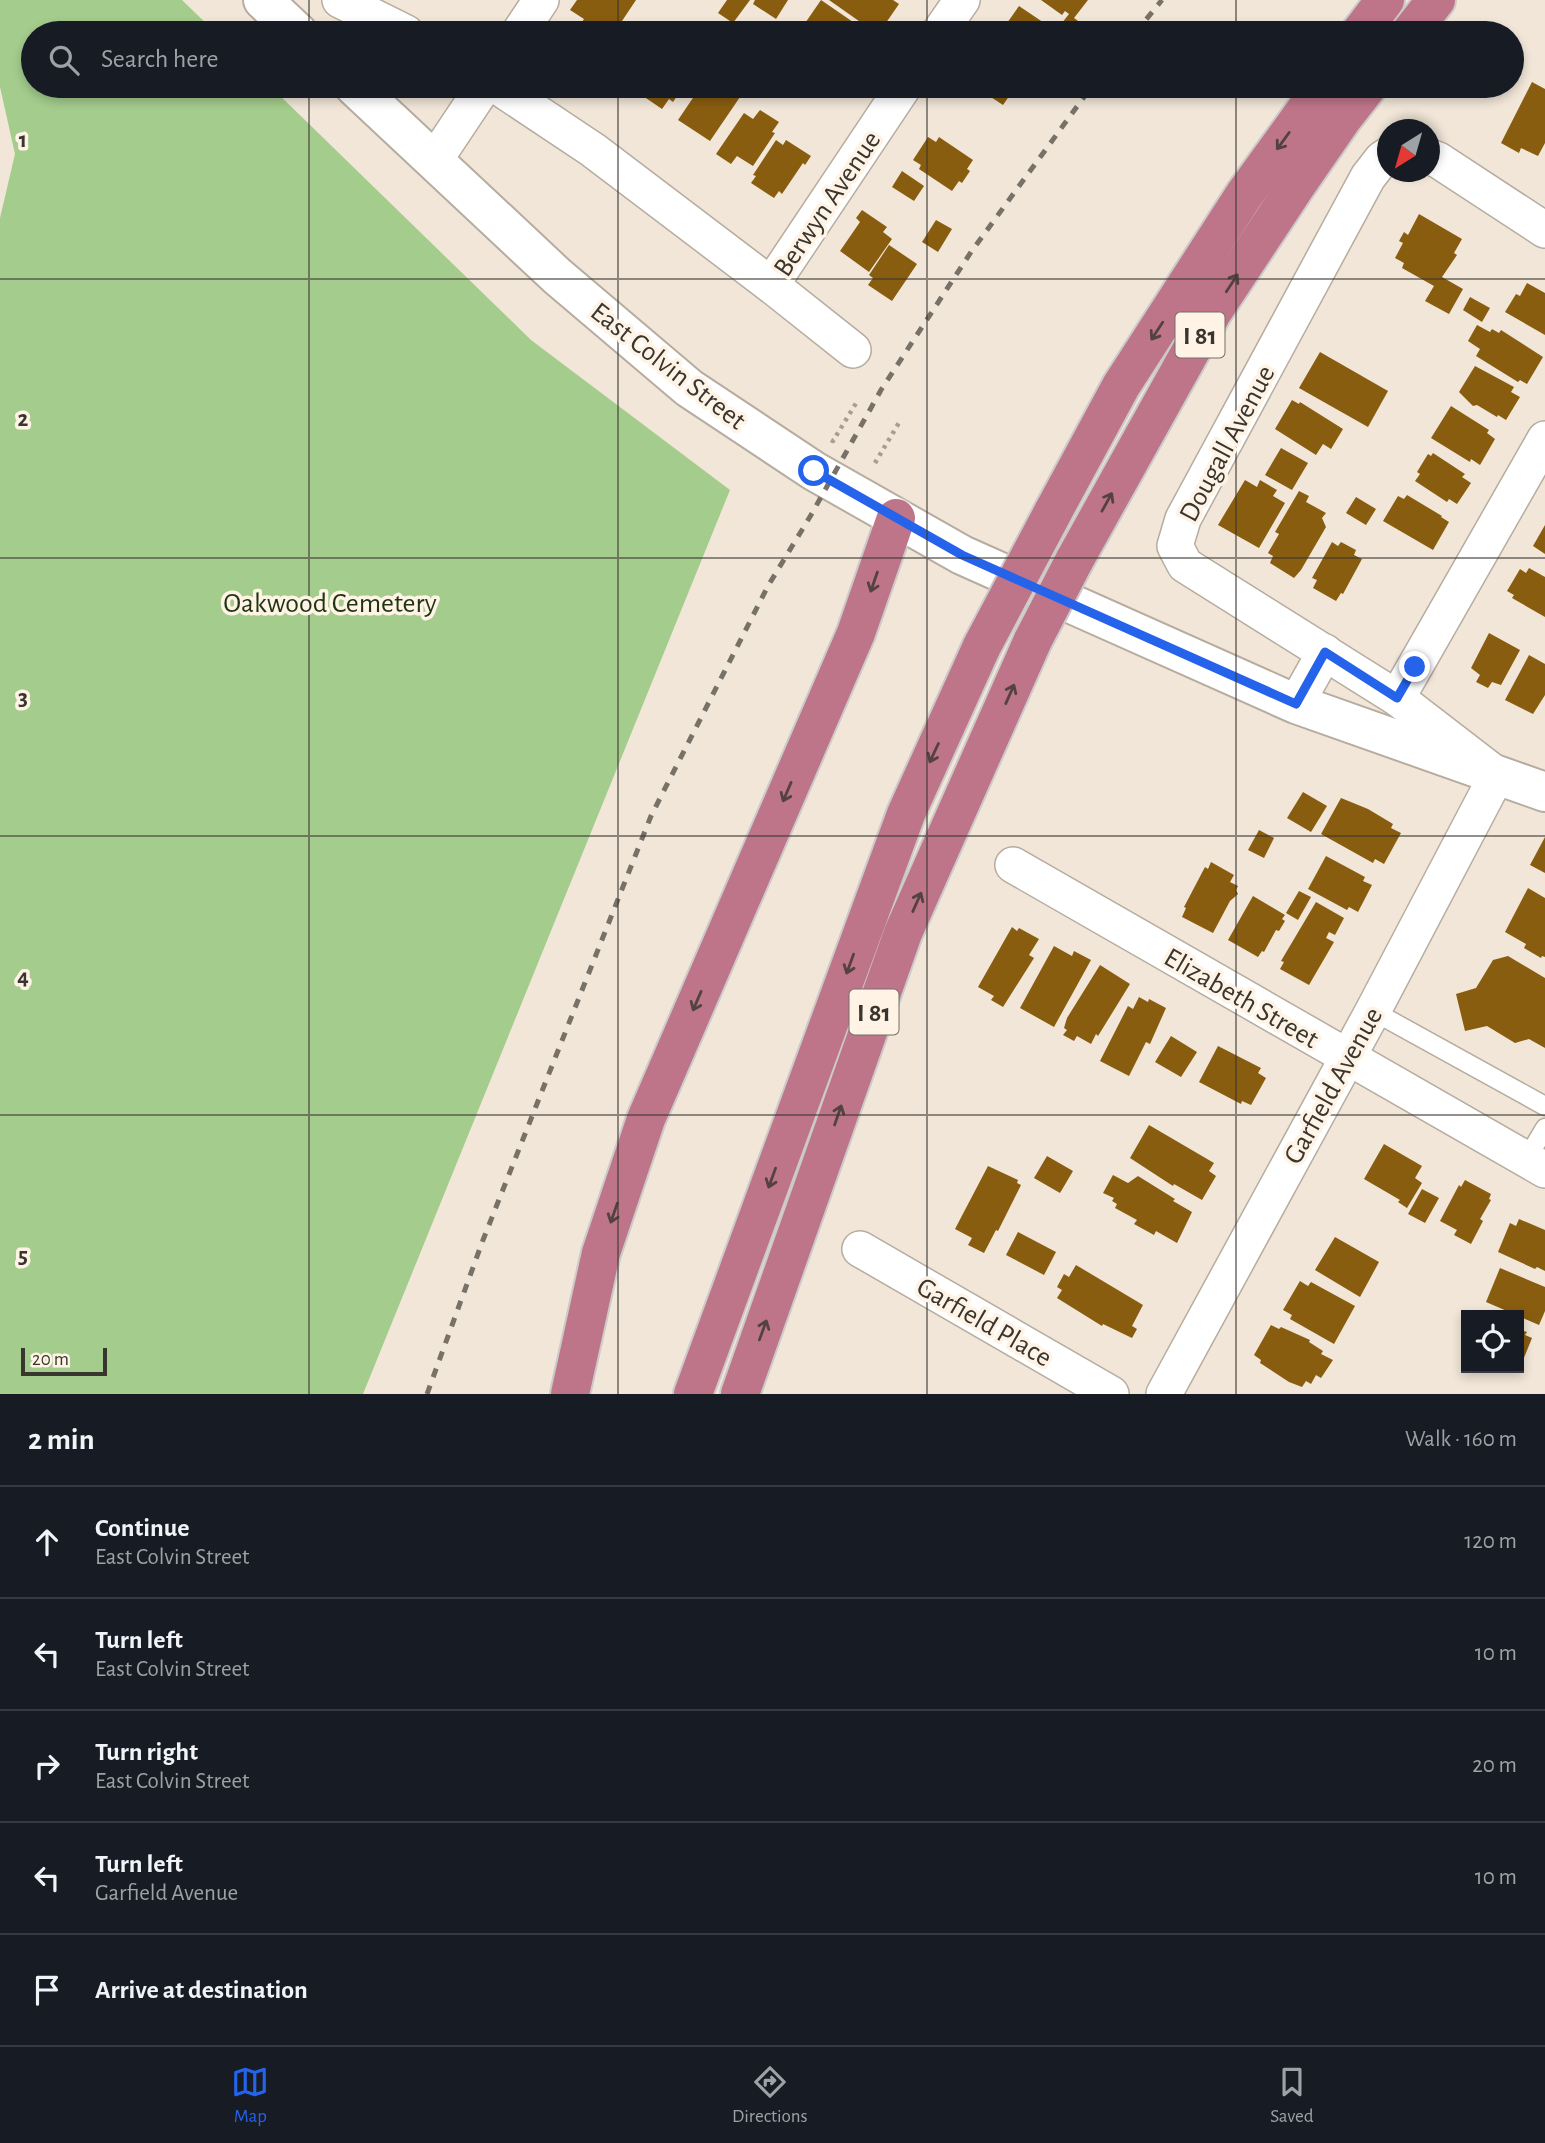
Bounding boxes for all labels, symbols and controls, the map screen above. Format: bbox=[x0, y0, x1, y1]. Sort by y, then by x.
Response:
search box bbox=[21, 21, 1524, 98]
icon: search bbox=[45, 41, 83, 79]
text: Search here bbox=[101, 46, 219, 72]
north arrow bbox=[1377, 119, 1440, 182]
street label: Berwyn Avenue bbox=[769, 126, 886, 282]
text: 1 bbox=[19, 129, 27, 152]
one-way arrow bbox=[1275, 131, 1290, 150]
one-way arrow bbox=[1225, 274, 1239, 293]
street label: East Colvin Street bbox=[585, 298, 751, 436]
road number: I 81 bbox=[1176, 312, 1224, 358]
one-way arrow bbox=[1150, 320, 1164, 340]
street label: Dougall Avenue bbox=[1175, 361, 1281, 527]
text: 2 bbox=[18, 408, 29, 431]
route start bbox=[798, 455, 829, 486]
one-way arrow bbox=[1101, 492, 1114, 513]
one-way arrow bbox=[867, 571, 879, 593]
park label: Oakwood Cemetery bbox=[223, 590, 437, 618]
route end bbox=[1399, 651, 1430, 682]
one-way arrow bbox=[1004, 684, 1017, 705]
text: 3 bbox=[18, 687, 28, 710]
one-way arrow bbox=[926, 742, 940, 763]
one-way arrow bbox=[780, 781, 793, 803]
one-way arrow bbox=[911, 891, 924, 913]
street label: Elizabeth Street bbox=[1159, 943, 1323, 1054]
one-way arrow bbox=[843, 953, 856, 975]
text: 4 bbox=[17, 966, 29, 989]
one-way arrow bbox=[690, 990, 703, 1011]
road number: I 81 bbox=[850, 990, 898, 1035]
street label: Garfield Avenue bbox=[1279, 1003, 1388, 1169]
one-way arrow bbox=[833, 1104, 845, 1126]
one-way arrow bbox=[765, 1166, 777, 1188]
one-way arrow bbox=[607, 1202, 620, 1224]
text: 5 bbox=[18, 1245, 28, 1268]
street label: Garfield Place bbox=[912, 1273, 1056, 1373]
map controls bbox=[1461, 1310, 1524, 1373]
button: locate bbox=[1461, 1310, 1524, 1373]
one-way arrow bbox=[758, 1319, 771, 1341]
scale bar bbox=[21, 1345, 107, 1377]
text: 20 m bbox=[32, 1350, 69, 1369]
text: 2 min bbox=[28, 1425, 95, 1455]
text: Walk · 160 m bbox=[1405, 1428, 1517, 1451]
text: Continue bbox=[95, 1515, 190, 1541]
icon: ahead bbox=[28, 1523, 66, 1561]
text: 120 m bbox=[1464, 1530, 1517, 1553]
text: East Colvin Street bbox=[95, 1546, 249, 1569]
text: Turn left bbox=[95, 1627, 183, 1653]
icon: left bbox=[28, 1635, 66, 1673]
text: 10 m bbox=[1475, 1642, 1517, 1665]
text: East Colvin Street bbox=[95, 1658, 249, 1681]
text: Turn right bbox=[95, 1739, 198, 1765]
icon: right bbox=[28, 1747, 66, 1785]
text: 20 m bbox=[1472, 1754, 1517, 1777]
text: East Colvin Street bbox=[95, 1770, 249, 1793]
text: Turn left bbox=[95, 1851, 183, 1877]
icon: left bbox=[28, 1859, 66, 1897]
text: 10 m bbox=[1475, 1866, 1517, 1889]
text: Garfield Avenue bbox=[95, 1882, 238, 1905]
icon: arrive bbox=[28, 1971, 66, 2009]
text: Arrive at destination bbox=[95, 1977, 308, 2003]
tab: Map bbox=[231, 2063, 269, 2128]
tab: Directions bbox=[732, 2063, 808, 2128]
tab: Saved bbox=[1270, 2063, 1314, 2128]

